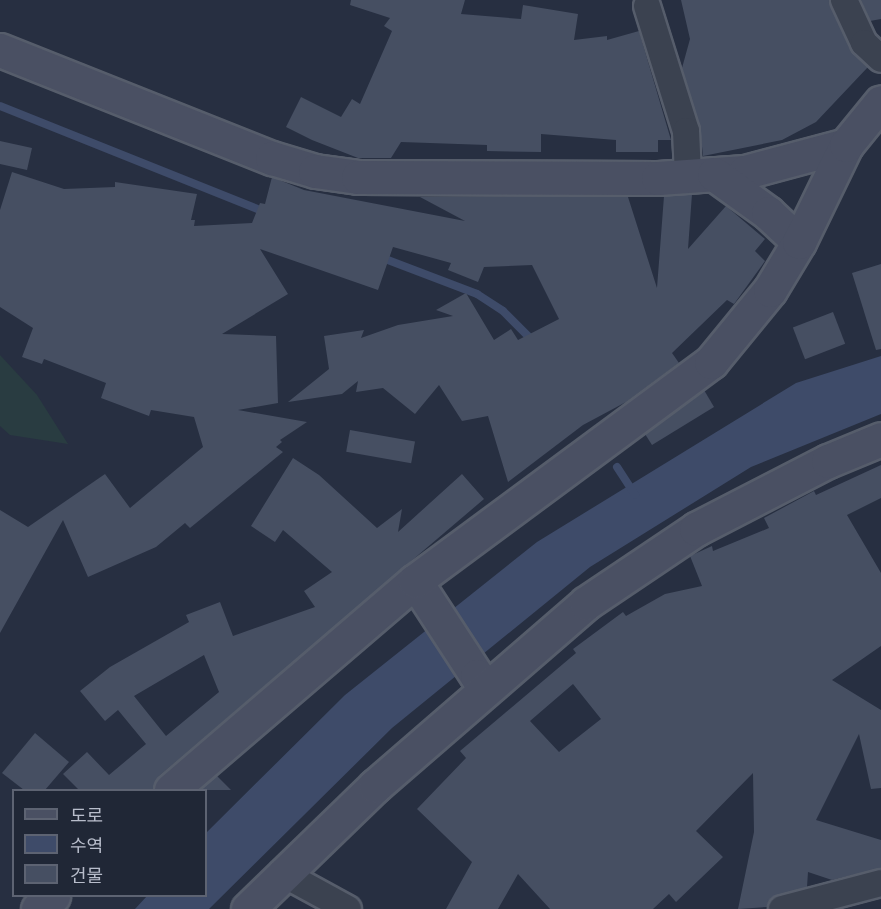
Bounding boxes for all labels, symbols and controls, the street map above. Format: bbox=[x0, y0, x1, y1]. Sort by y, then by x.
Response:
legend bbox=[12, 789, 207, 897]
text: 도로 bbox=[70, 804, 103, 827]
text: 수역 bbox=[70, 834, 103, 857]
text: 건물 bbox=[70, 864, 103, 887]

